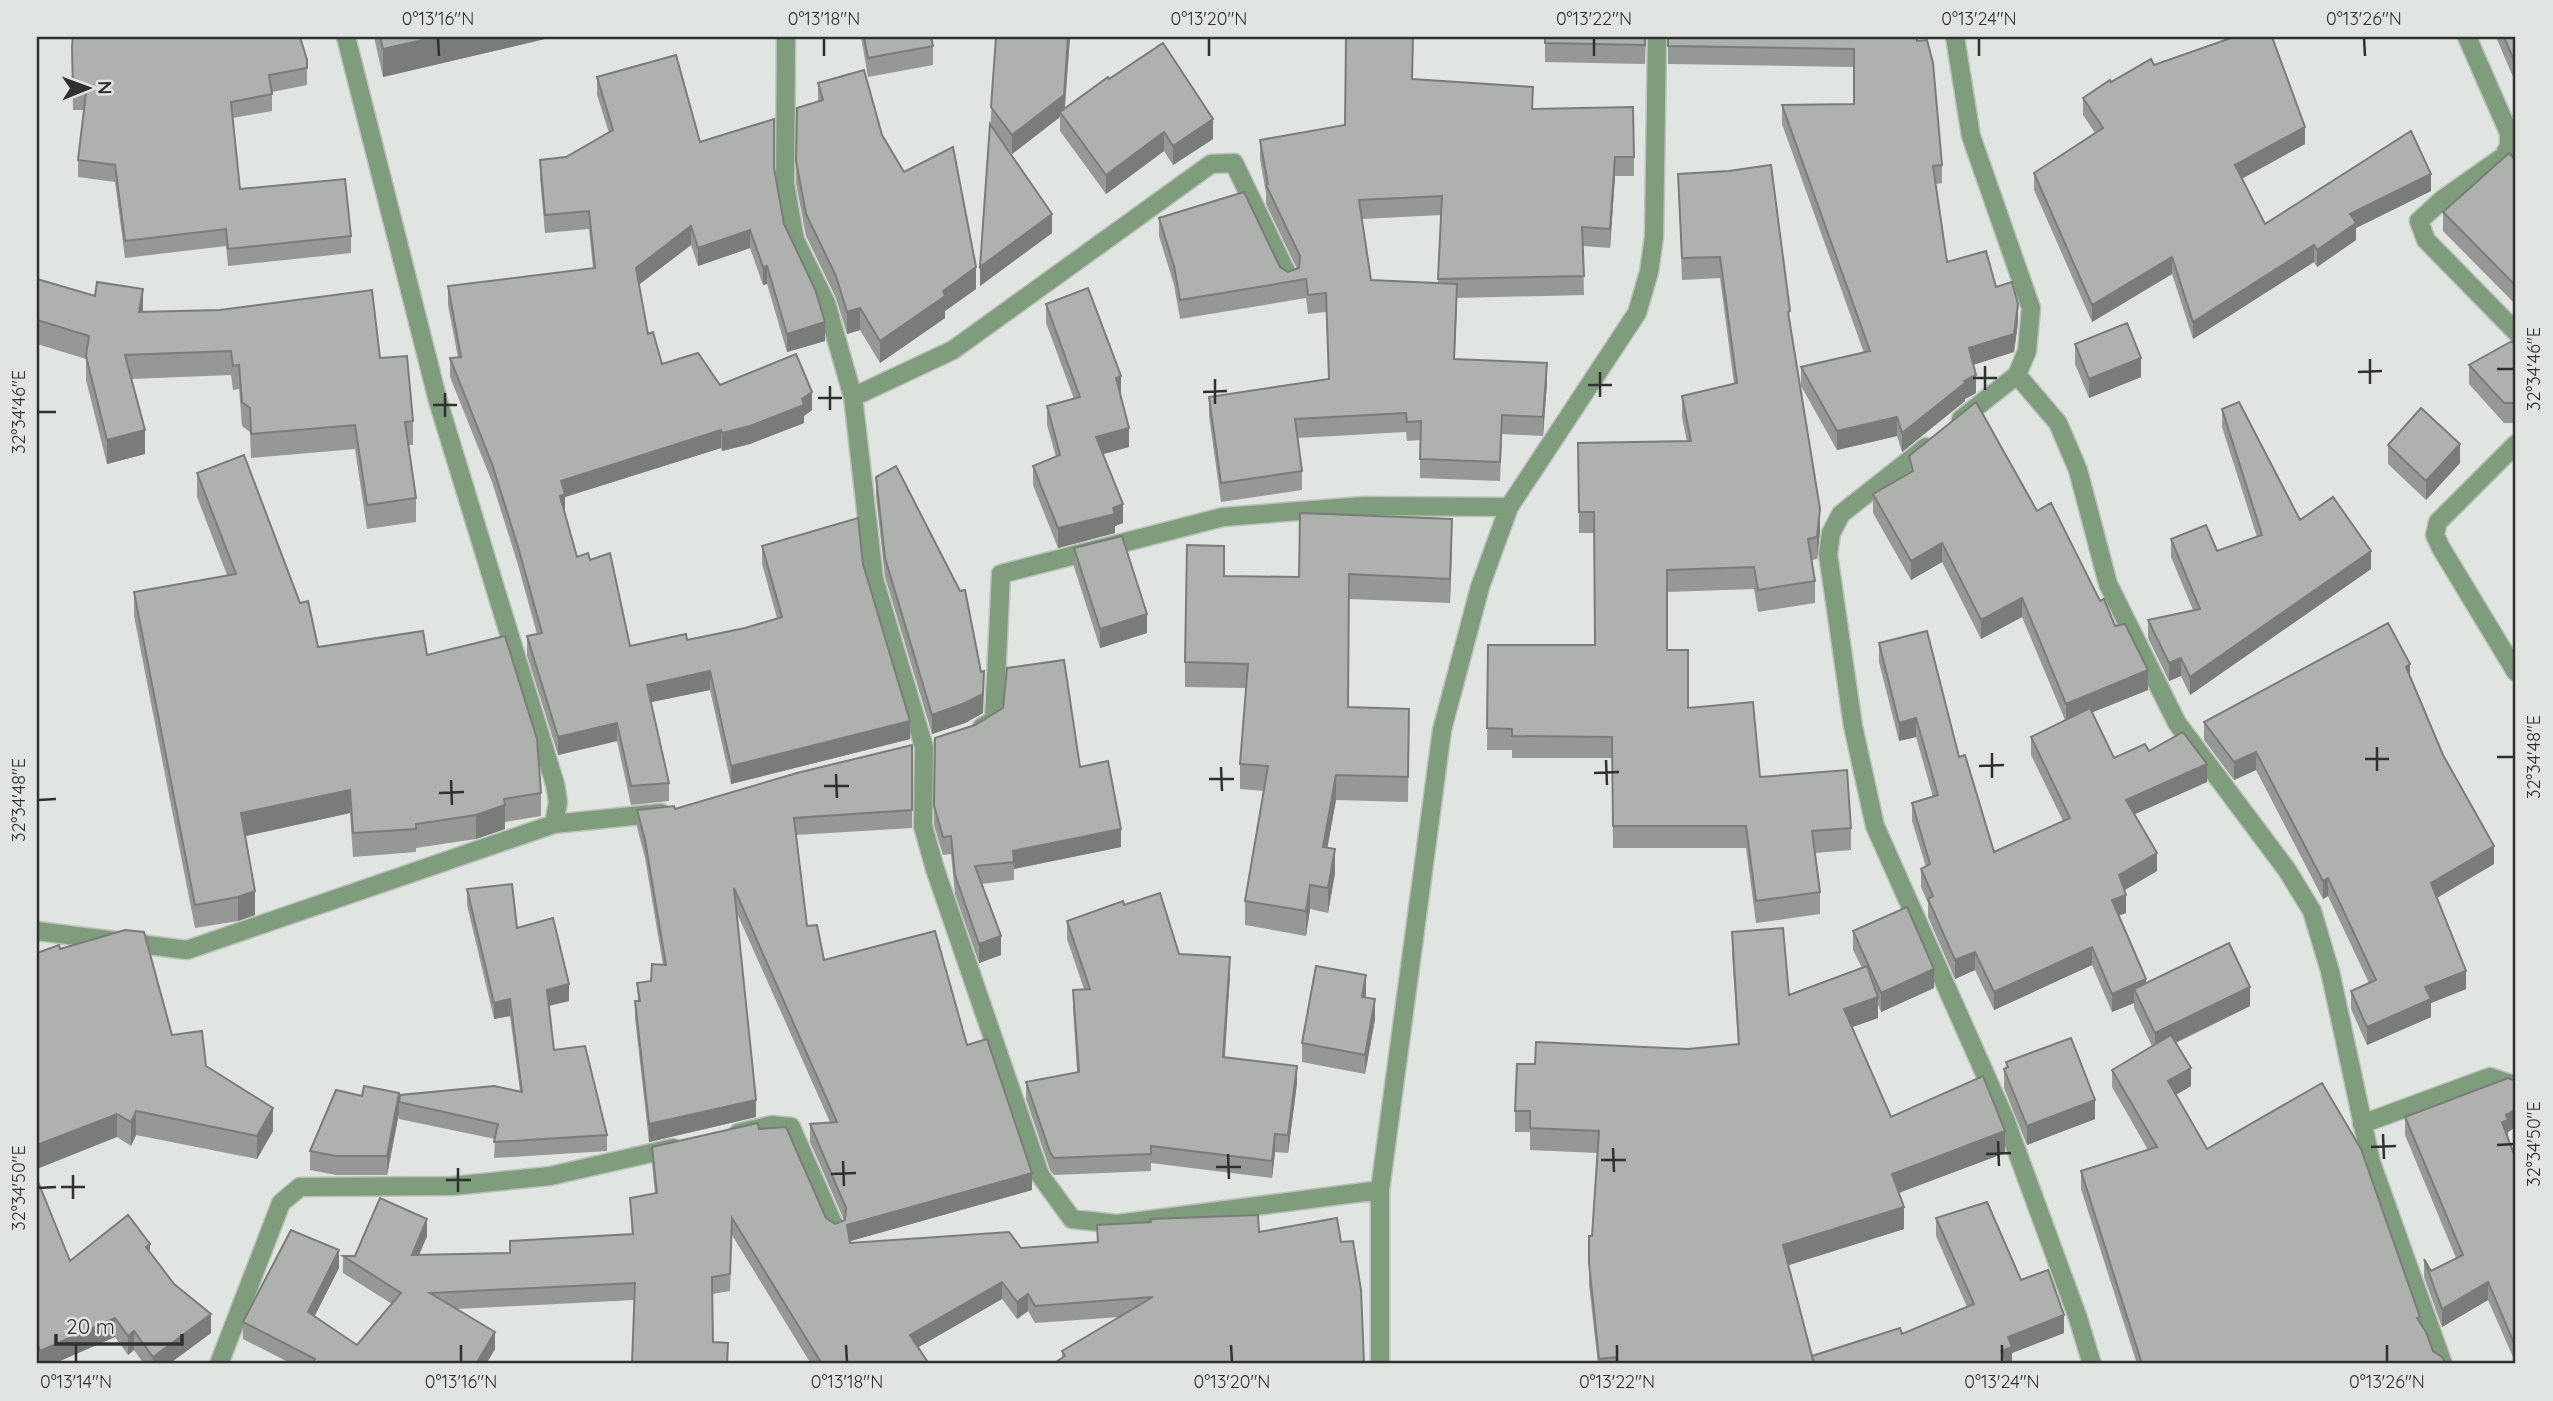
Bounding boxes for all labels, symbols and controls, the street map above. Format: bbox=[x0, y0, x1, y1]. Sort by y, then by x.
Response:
text: 0°13'16"N bbox=[402, 7, 474, 30]
text: 0°13'18"N bbox=[788, 7, 860, 30]
text: 0°13'20"N bbox=[1171, 7, 1247, 30]
text: 0°13'22"N bbox=[1556, 7, 1632, 30]
text: 0°13'24"N bbox=[1941, 7, 2017, 30]
text: 0°13'26"N bbox=[2326, 7, 2402, 30]
north arrow bbox=[52, 52, 122, 122]
text: N bbox=[93, 81, 117, 95]
text: 32°34'46"E bbox=[2522, 327, 2545, 411]
text: 32°34'46"E bbox=[7, 370, 30, 454]
text: 32°34'48"E bbox=[2522, 715, 2545, 799]
text: 32°34'48"E bbox=[7, 758, 30, 842]
text: 32°34'50"E bbox=[2522, 1101, 2545, 1187]
text: 32°34'50"E bbox=[7, 1145, 30, 1231]
scale bar bbox=[56, 1303, 182, 1347]
text: 20 m bbox=[66, 1313, 115, 1339]
text: 0°13'14"N bbox=[40, 1370, 112, 1393]
text: 0°13'16"N bbox=[425, 1370, 497, 1393]
text: 0°13'18"N bbox=[811, 1370, 883, 1393]
text: 0°13'20"N bbox=[1194, 1370, 1270, 1393]
text: 0°13'22"N bbox=[1579, 1370, 1655, 1393]
text: 0°13'24"N bbox=[1964, 1370, 2040, 1393]
text: 0°13'26"N bbox=[2349, 1370, 2425, 1393]

